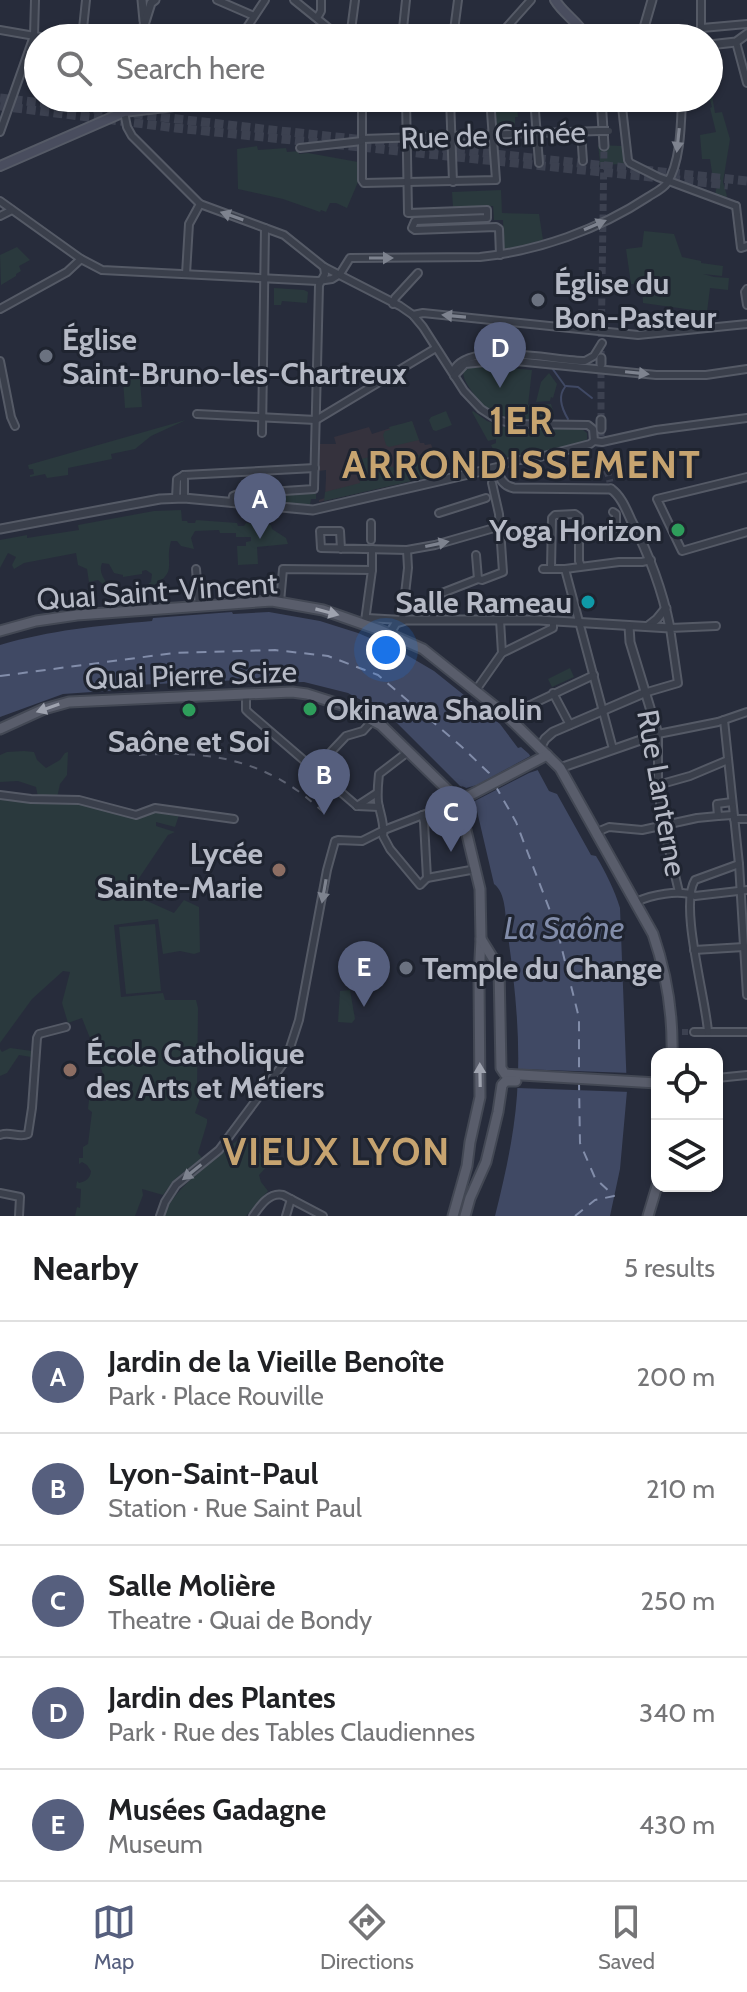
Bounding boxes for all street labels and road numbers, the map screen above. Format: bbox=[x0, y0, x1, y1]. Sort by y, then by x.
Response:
street label: Rue de Crimée bbox=[400, 113, 586, 157]
street label: Quai Saint-Vincent bbox=[35, 564, 279, 618]
street label: Quai Pierre Scize bbox=[84, 653, 298, 697]
street label: Rue Lanterne bbox=[629, 707, 695, 879]

